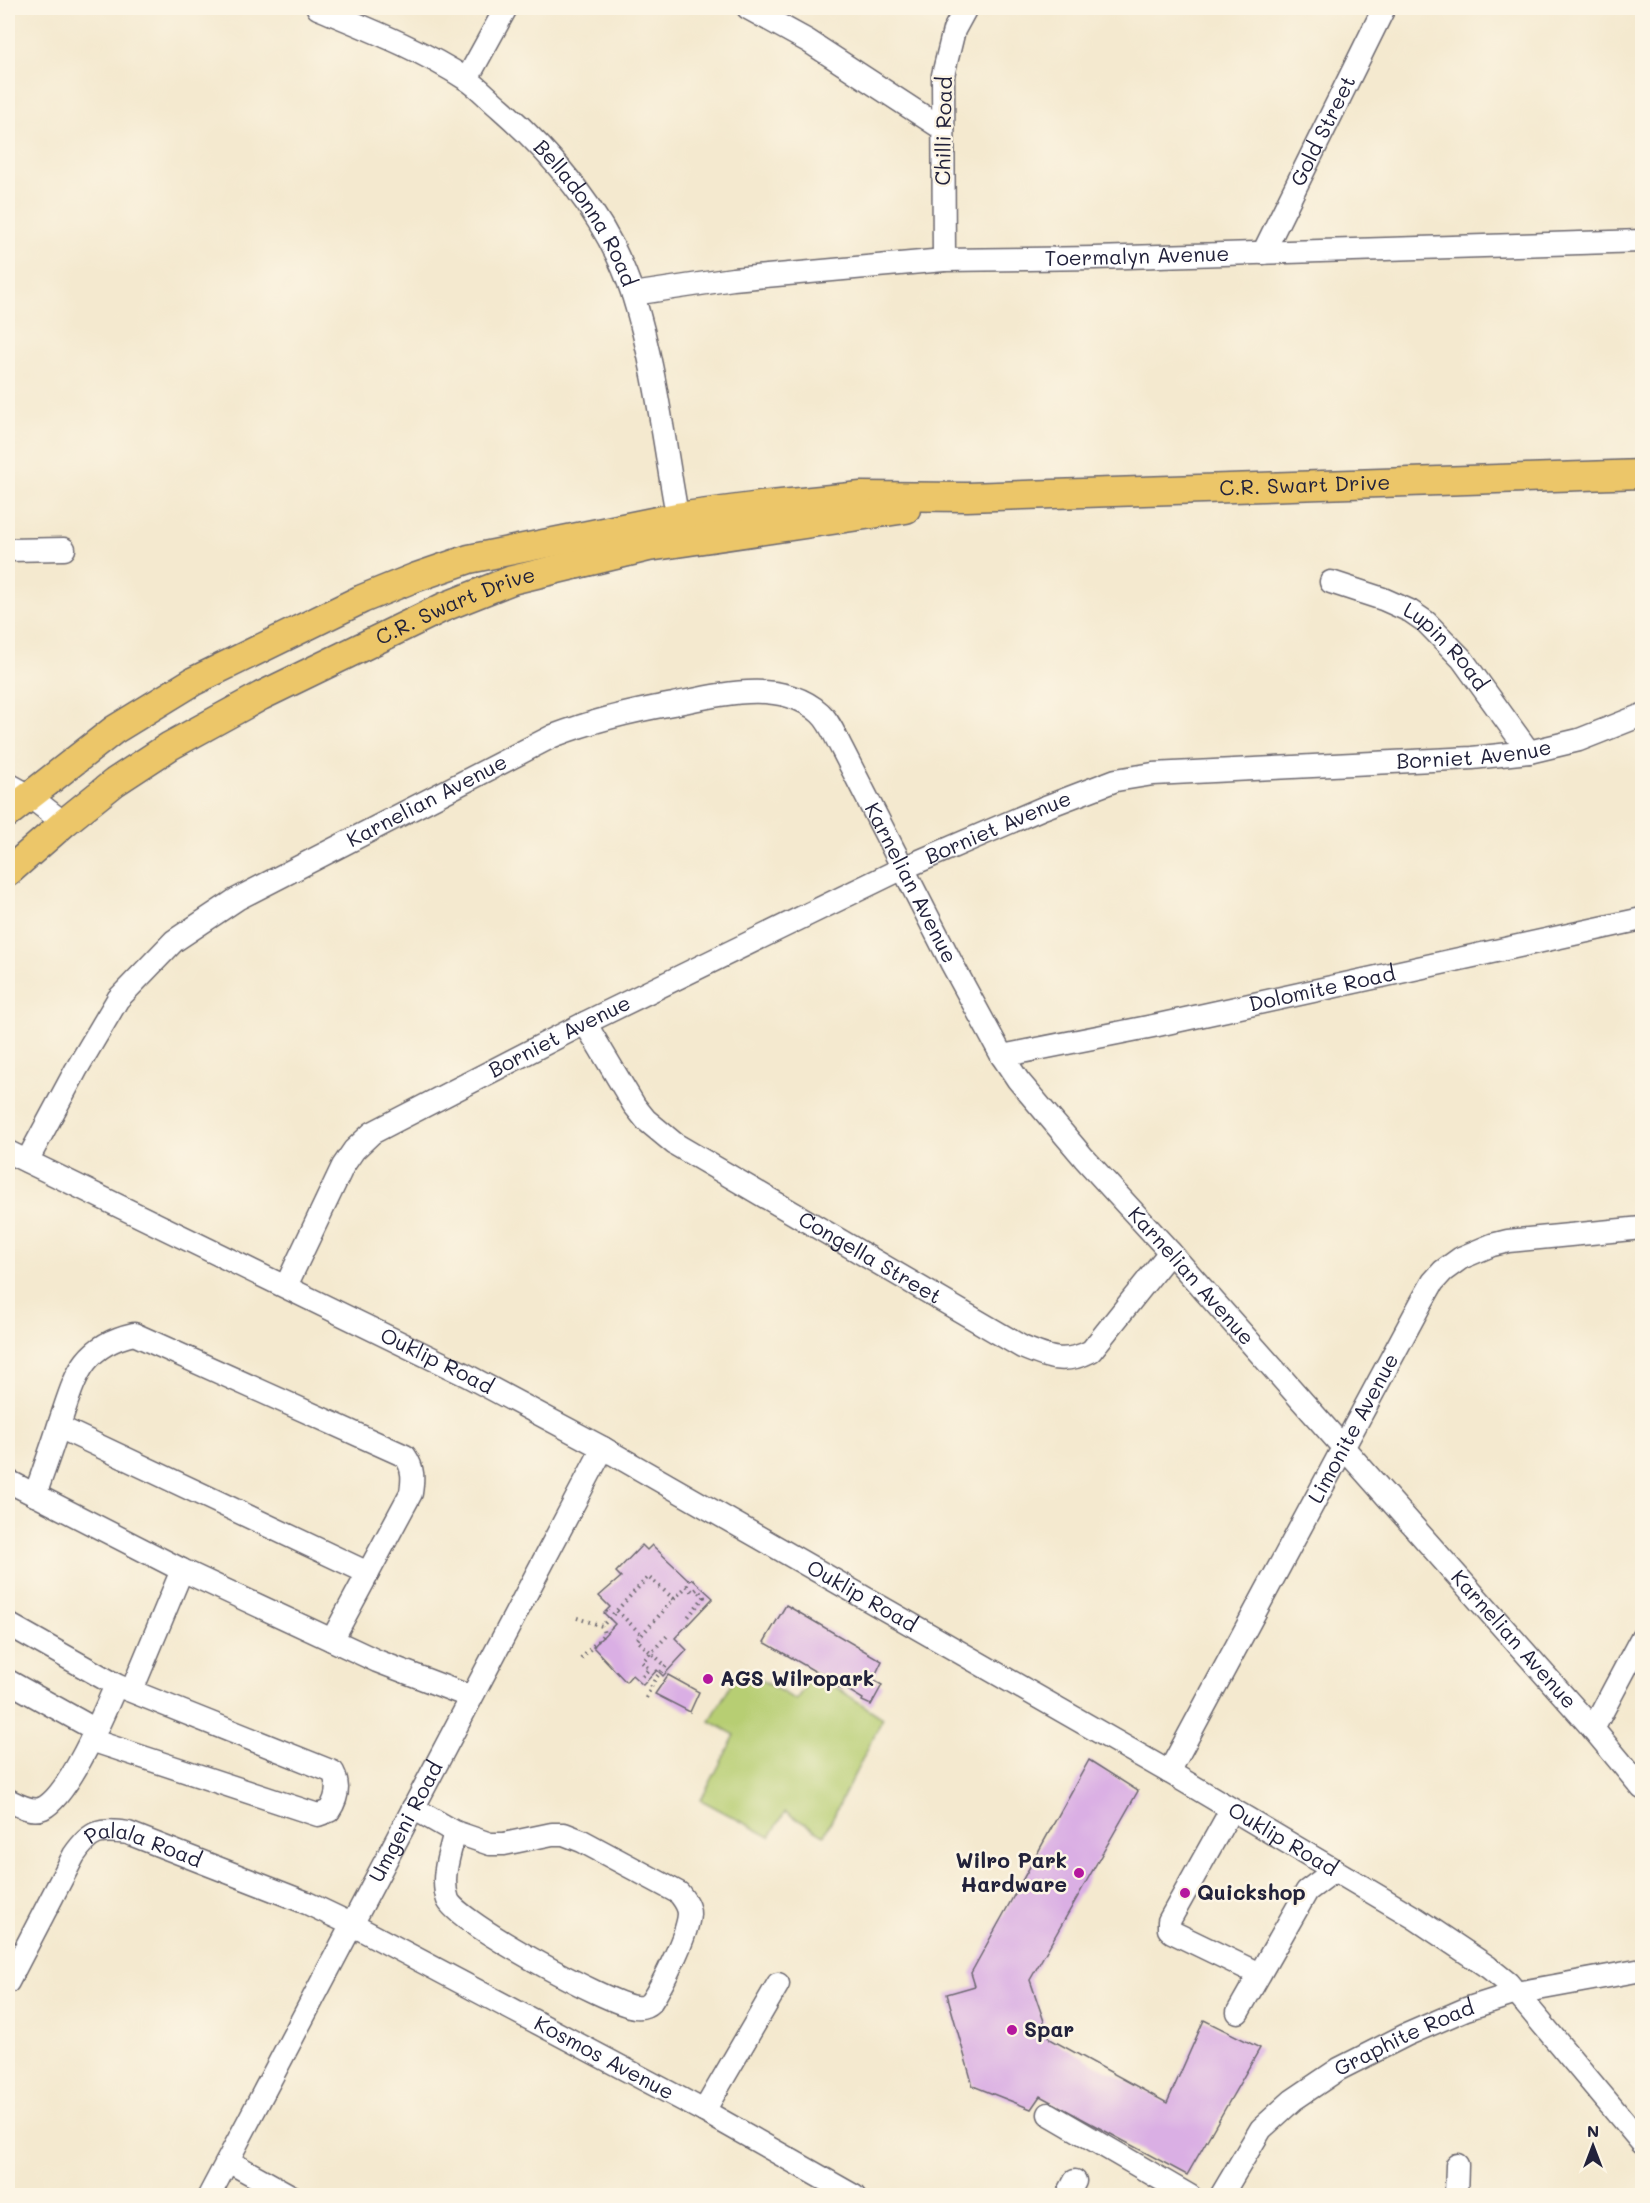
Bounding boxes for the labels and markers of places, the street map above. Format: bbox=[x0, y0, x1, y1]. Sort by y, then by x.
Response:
place label: AGS Wilropark bbox=[720, 1664, 874, 1691]
marker: AGS Wilropark bbox=[701, 1672, 715, 1686]
place label: Wilro Park Hardware bbox=[956, 1846, 1067, 1897]
marker: Wilro Park Hardware bbox=[1072, 1866, 1086, 1880]
place label: Quickshop bbox=[1197, 1878, 1306, 1905]
marker: Quickshop bbox=[1178, 1886, 1192, 1900]
place label: Spar bbox=[1024, 2015, 1074, 2042]
marker: Spar bbox=[1005, 2023, 1019, 2037]

